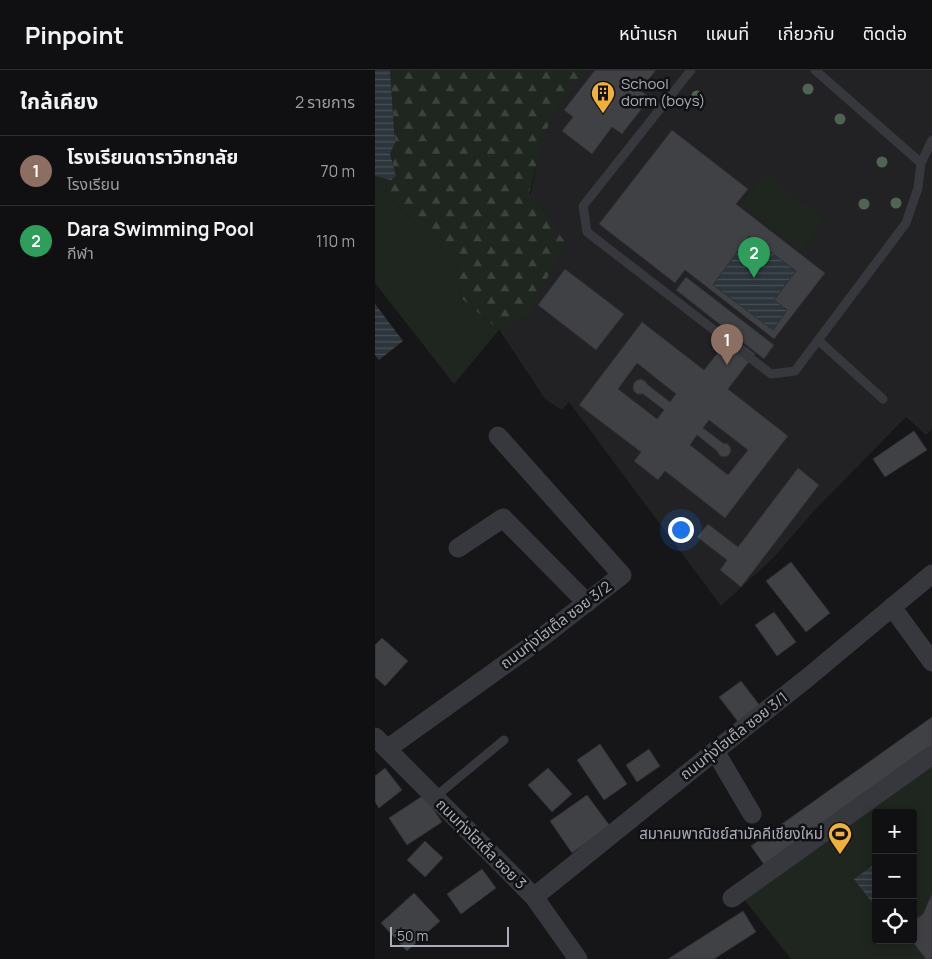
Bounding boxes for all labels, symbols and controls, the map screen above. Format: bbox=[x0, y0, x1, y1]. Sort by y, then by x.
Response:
text: Pinpoint bbox=[25, 18, 124, 51]
text: หน้าแรก bbox=[619, 21, 677, 45]
text: แผนที่ bbox=[705, 21, 749, 45]
text: เกี่ยวกับ bbox=[777, 21, 835, 45]
text: ติดต่อ bbox=[863, 21, 907, 45]
place label: School dorm (boys) bbox=[621, 73, 706, 111]
building icon: School dorm (boys) bbox=[590, 80, 616, 114]
text: ใกล้เคียง bbox=[20, 87, 98, 115]
text: 2 รายการ bbox=[295, 91, 355, 113]
text: โรงเรียนดาราวิทยาลัย bbox=[67, 144, 238, 170]
text: 1 bbox=[32, 160, 40, 182]
text: 70 m bbox=[320, 160, 355, 182]
text: โรงเรียน bbox=[67, 173, 120, 195]
text: Dara Swimming Pool bbox=[67, 216, 254, 242]
text: 2 bbox=[31, 230, 41, 252]
text: 110 m bbox=[316, 230, 355, 252]
pin: 2 bbox=[738, 237, 770, 278]
text: กีฬา bbox=[67, 242, 94, 264]
pin: 1 bbox=[711, 324, 743, 365]
your location bbox=[668, 517, 694, 543]
street label: ถนนทุ่งโฮเต็ล ซอย 3/2 bbox=[496, 576, 616, 673]
street label: ถนนทุ่งโฮเต็ล ซอย 3/1 bbox=[675, 687, 792, 784]
street label: ถนนทุ่งโฮเต็ล ซอย 3 bbox=[431, 794, 531, 894]
map controls bbox=[872, 809, 917, 944]
button: + bbox=[872, 809, 917, 854]
sports icon: สมาคมพาณิชย์สามัคคีเชียงใหม่ bbox=[827, 821, 853, 855]
place label: สมาคมพาณิชย์สามัคคีเชียงใหม่ bbox=[639, 823, 823, 844]
button: − bbox=[872, 854, 917, 899]
button: locate bbox=[872, 899, 917, 944]
scale bar bbox=[390, 924, 509, 947]
text: 50 m bbox=[397, 926, 428, 945]

